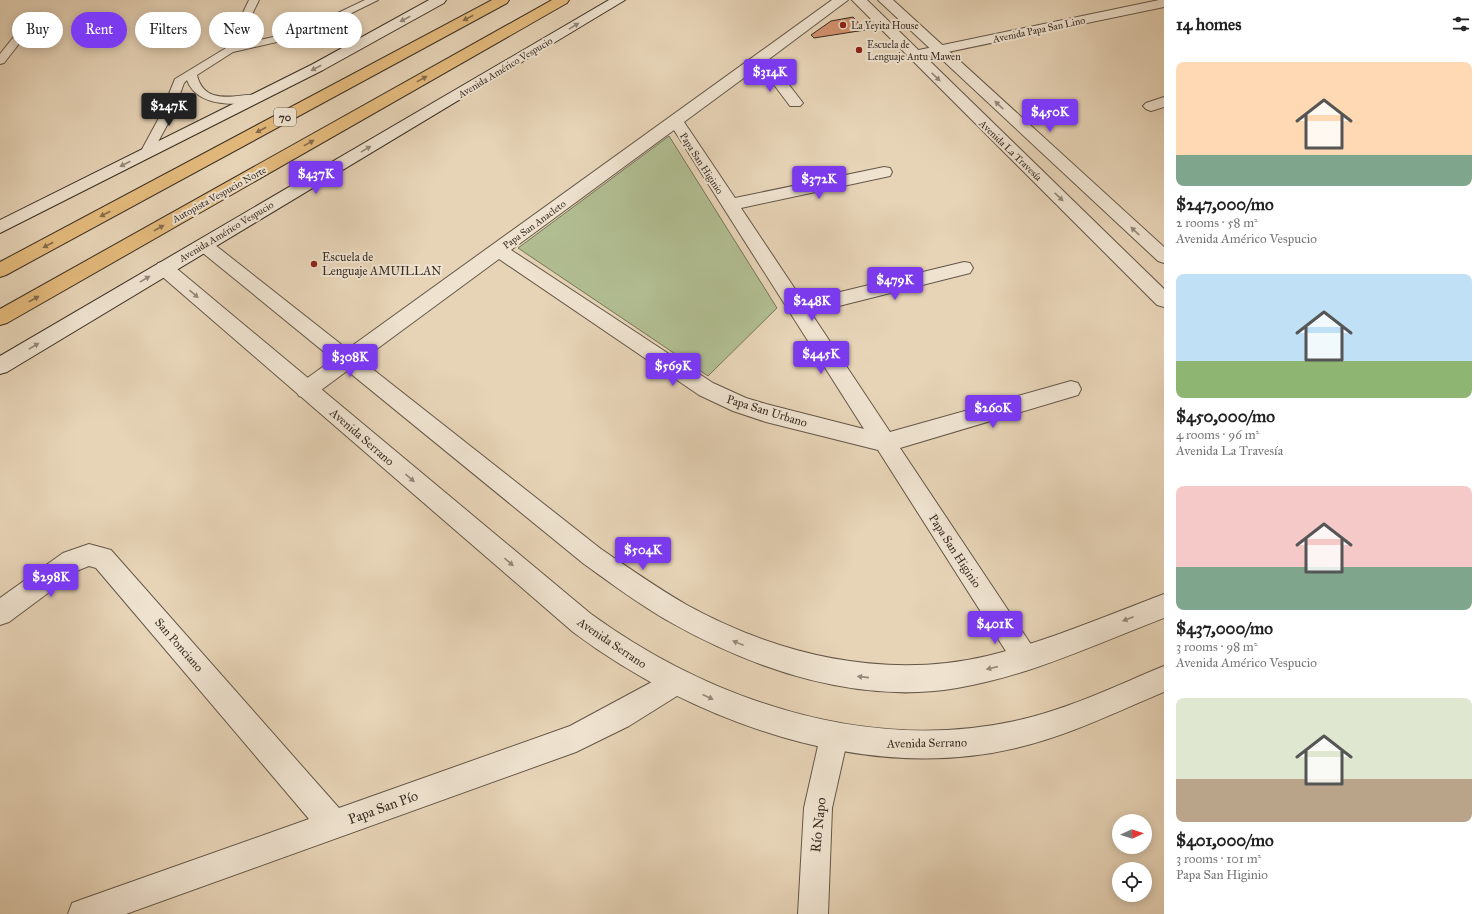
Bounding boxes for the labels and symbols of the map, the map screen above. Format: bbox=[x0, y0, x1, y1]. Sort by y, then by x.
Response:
street label: Avenida Papa San Lino bbox=[991, 14, 1086, 46]
one-way arrow bbox=[399, 15, 411, 22]
one-way arrow bbox=[462, 15, 474, 22]
marker: La Yeyita House bbox=[838, 20, 848, 30]
place label: La Yeyita House bbox=[851, 20, 919, 32]
one-way arrow bbox=[568, 22, 580, 29]
street label: Avenida Américo Vespucio bbox=[455, 35, 555, 101]
place label: Escuela de Lenguaje Antu Mawen bbox=[867, 39, 961, 63]
marker: Escuela de Lenguaje Antu Mawen bbox=[854, 45, 864, 55]
pin: $314K bbox=[742, 59, 798, 93]
one-way arrow bbox=[310, 65, 322, 71]
one-way arrow bbox=[931, 72, 941, 82]
one-way arrow bbox=[416, 76, 428, 83]
pin: $247K bbox=[141, 93, 197, 127]
pin: $450K bbox=[1022, 99, 1078, 133]
one-way arrow bbox=[994, 100, 1004, 109]
road number: 70 bbox=[274, 108, 296, 126]
street label: Avenida La Travesía bbox=[976, 117, 1045, 184]
one-way arrow bbox=[255, 127, 267, 133]
street label: Papa San Higinio bbox=[677, 131, 725, 196]
one-way arrow bbox=[303, 140, 315, 147]
one-way arrow bbox=[361, 145, 371, 153]
one-way arrow bbox=[119, 161, 130, 167]
pin: $437K bbox=[288, 161, 344, 195]
street label: Autopista Vespucio Norte bbox=[170, 164, 268, 226]
pin: $372K bbox=[791, 166, 847, 200]
one-way arrow bbox=[1054, 192, 1064, 202]
street label: Papa San Anacleto bbox=[501, 198, 568, 252]
street label: Avenida Américo Vespucio bbox=[176, 199, 276, 265]
one-way arrow bbox=[99, 211, 111, 217]
one-way arrow bbox=[153, 224, 165, 231]
one-way arrow bbox=[1130, 226, 1140, 236]
one-way arrow bbox=[42, 241, 53, 248]
place label: Escuela de Lenguaje AMUILLAN bbox=[322, 250, 441, 279]
marker: Escuela de Lenguaje AMUILLAN bbox=[309, 259, 319, 269]
pin: $479K bbox=[867, 267, 923, 301]
one-way arrow bbox=[139, 276, 151, 283]
pin: $248K bbox=[784, 288, 840, 322]
one-way arrow bbox=[188, 289, 199, 298]
one-way arrow bbox=[28, 295, 40, 302]
pin: $445K bbox=[793, 341, 849, 375]
one-way arrow bbox=[28, 342, 40, 349]
pin: $308K bbox=[322, 344, 378, 378]
pin: $569K bbox=[645, 353, 701, 387]
street label: Papa San Urbano bbox=[725, 392, 809, 430]
pin: $260K bbox=[965, 395, 1021, 429]
street label: Avenida Serrano bbox=[326, 405, 397, 469]
one-way arrow bbox=[404, 474, 415, 483]
street label: Papa San Higinio bbox=[925, 512, 984, 591]
pin: $504K bbox=[615, 537, 671, 571]
one-way arrow bbox=[504, 557, 514, 566]
pin: $298K bbox=[23, 564, 79, 598]
pin: $401K bbox=[967, 611, 1023, 645]
street label: Avenida Serrano bbox=[574, 614, 649, 671]
street label: San Ponciano bbox=[152, 615, 206, 675]
one-way arrow bbox=[1121, 617, 1133, 623]
one-way arrow bbox=[732, 640, 744, 646]
one-way arrow bbox=[986, 666, 998, 672]
one-way arrow bbox=[857, 673, 869, 680]
one-way arrow bbox=[703, 694, 714, 700]
street label: Avenida Serrano bbox=[886, 735, 967, 751]
street label: Papa San Pío bbox=[346, 787, 420, 828]
street label: Río Napo bbox=[807, 797, 830, 854]
north arrow bbox=[1112, 814, 1152, 854]

